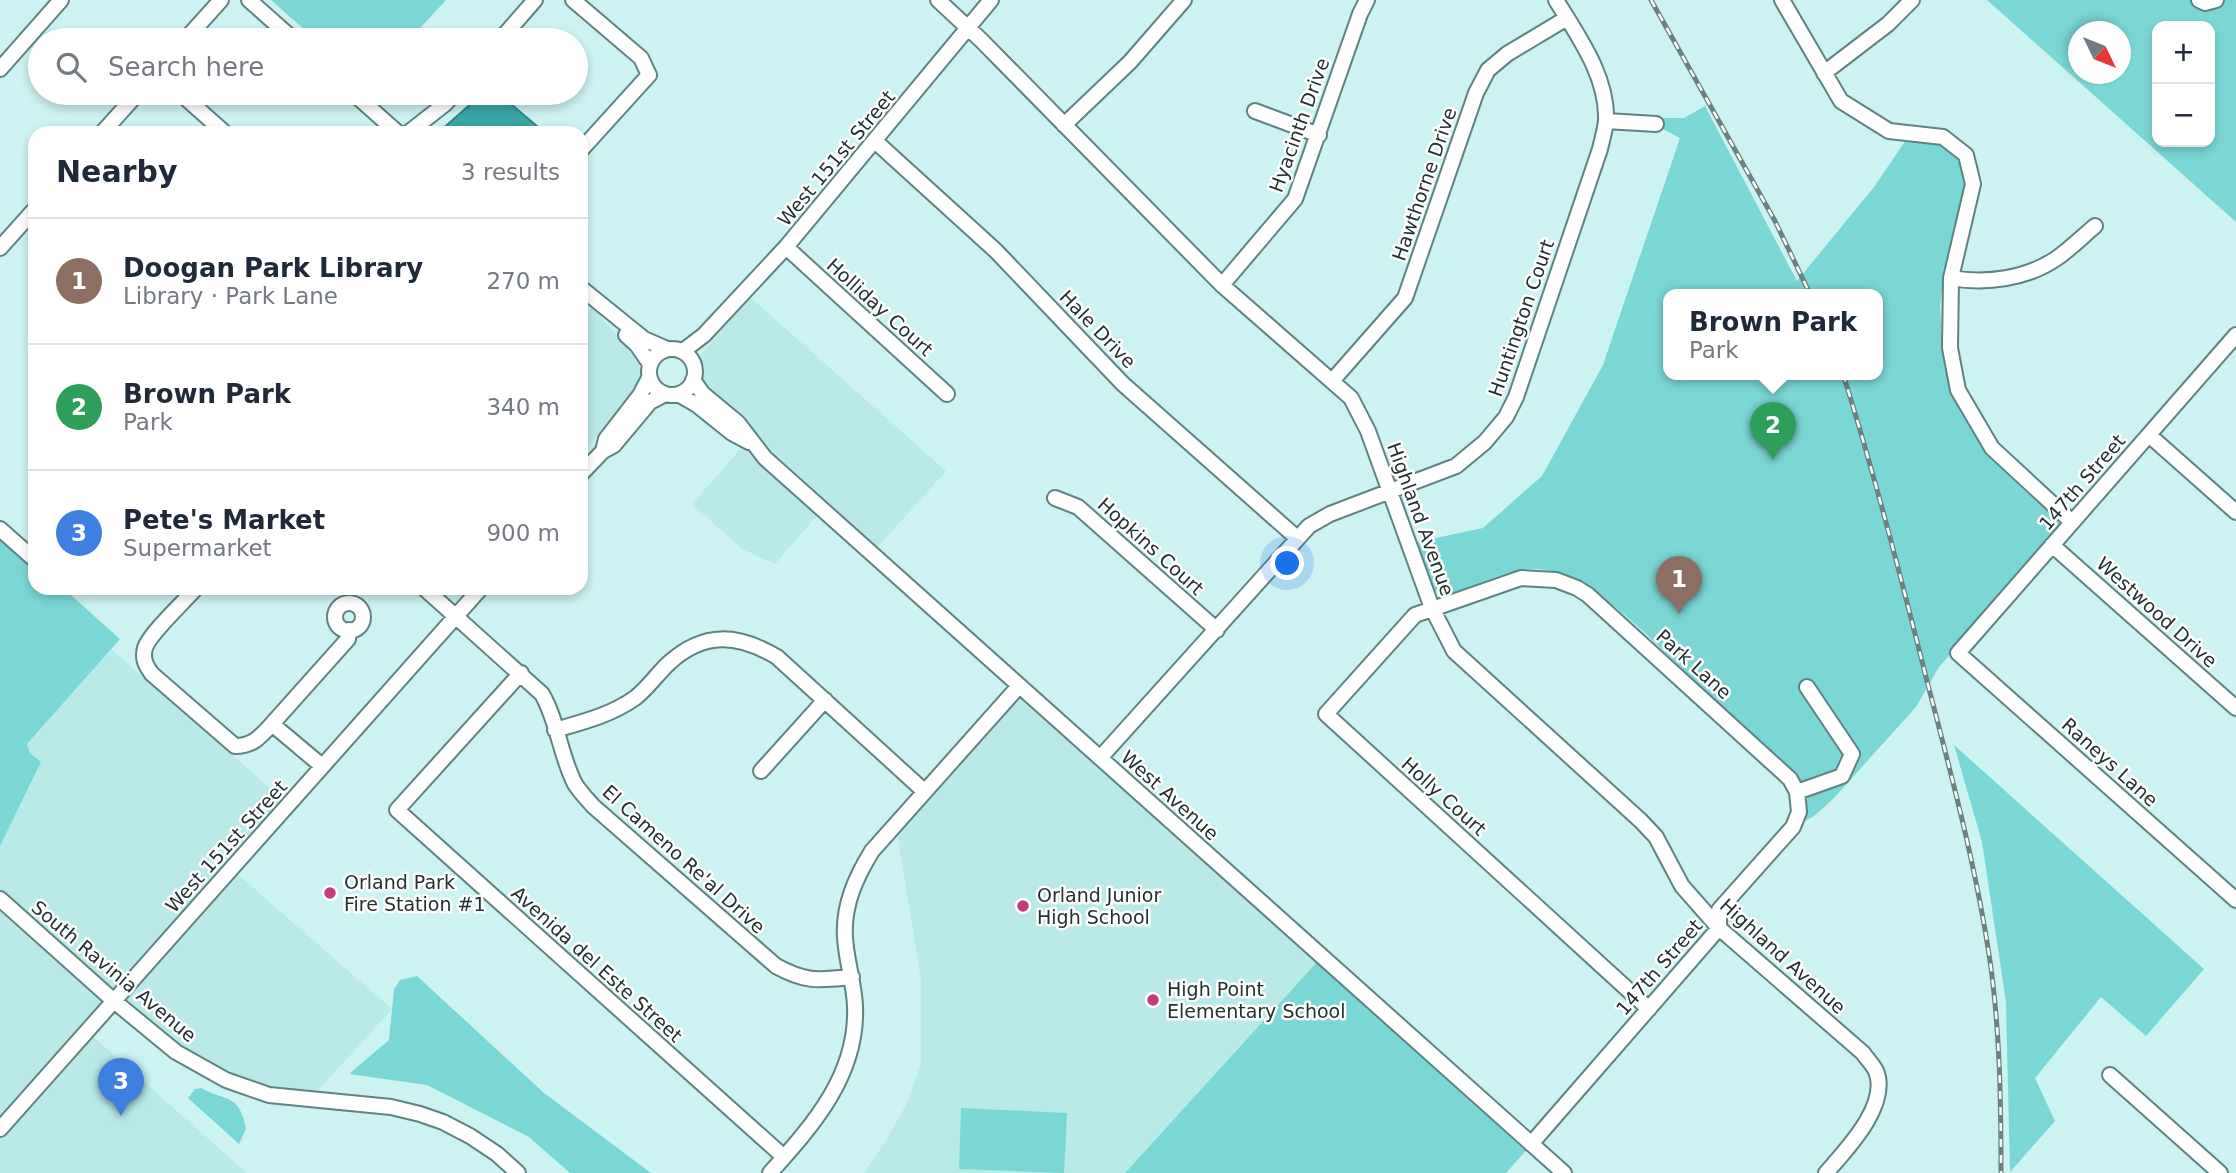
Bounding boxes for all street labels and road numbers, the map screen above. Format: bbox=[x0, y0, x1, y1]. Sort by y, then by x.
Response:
street label: Hyacinth Drive bbox=[1265, 55, 1333, 195]
street label: West 151st Street bbox=[773, 86, 899, 230]
street label: Hawthorne Drive bbox=[1387, 105, 1461, 263]
street label: Huntington Court bbox=[1484, 237, 1558, 399]
street label: Holliday Court bbox=[823, 254, 937, 360]
street label: Hale Drive bbox=[1055, 286, 1141, 372]
street label: 147th Street bbox=[2034, 430, 2130, 534]
street label: Highland Avenue bbox=[1383, 439, 1459, 599]
street label: Hopkins Court bbox=[1094, 493, 1208, 599]
street label: Westwood Drive bbox=[2092, 552, 2222, 672]
street label: Park Lane bbox=[1652, 625, 1736, 703]
street label: Raneys Lane bbox=[2058, 713, 2162, 811]
street label: West Avenue bbox=[1117, 746, 1223, 844]
street label: Holly Court bbox=[1397, 752, 1491, 840]
street label: West 151st Street bbox=[161, 775, 291, 917]
street label: El Cameno Re'al Drive bbox=[598, 780, 770, 938]
street label: Avenida del Este Street bbox=[507, 882, 687, 1046]
street label: Highland Avenue bbox=[1716, 894, 1850, 1018]
street label: South Ravinia Avenue bbox=[27, 896, 201, 1046]
street label: 147th Street bbox=[1611, 915, 1707, 1019]

